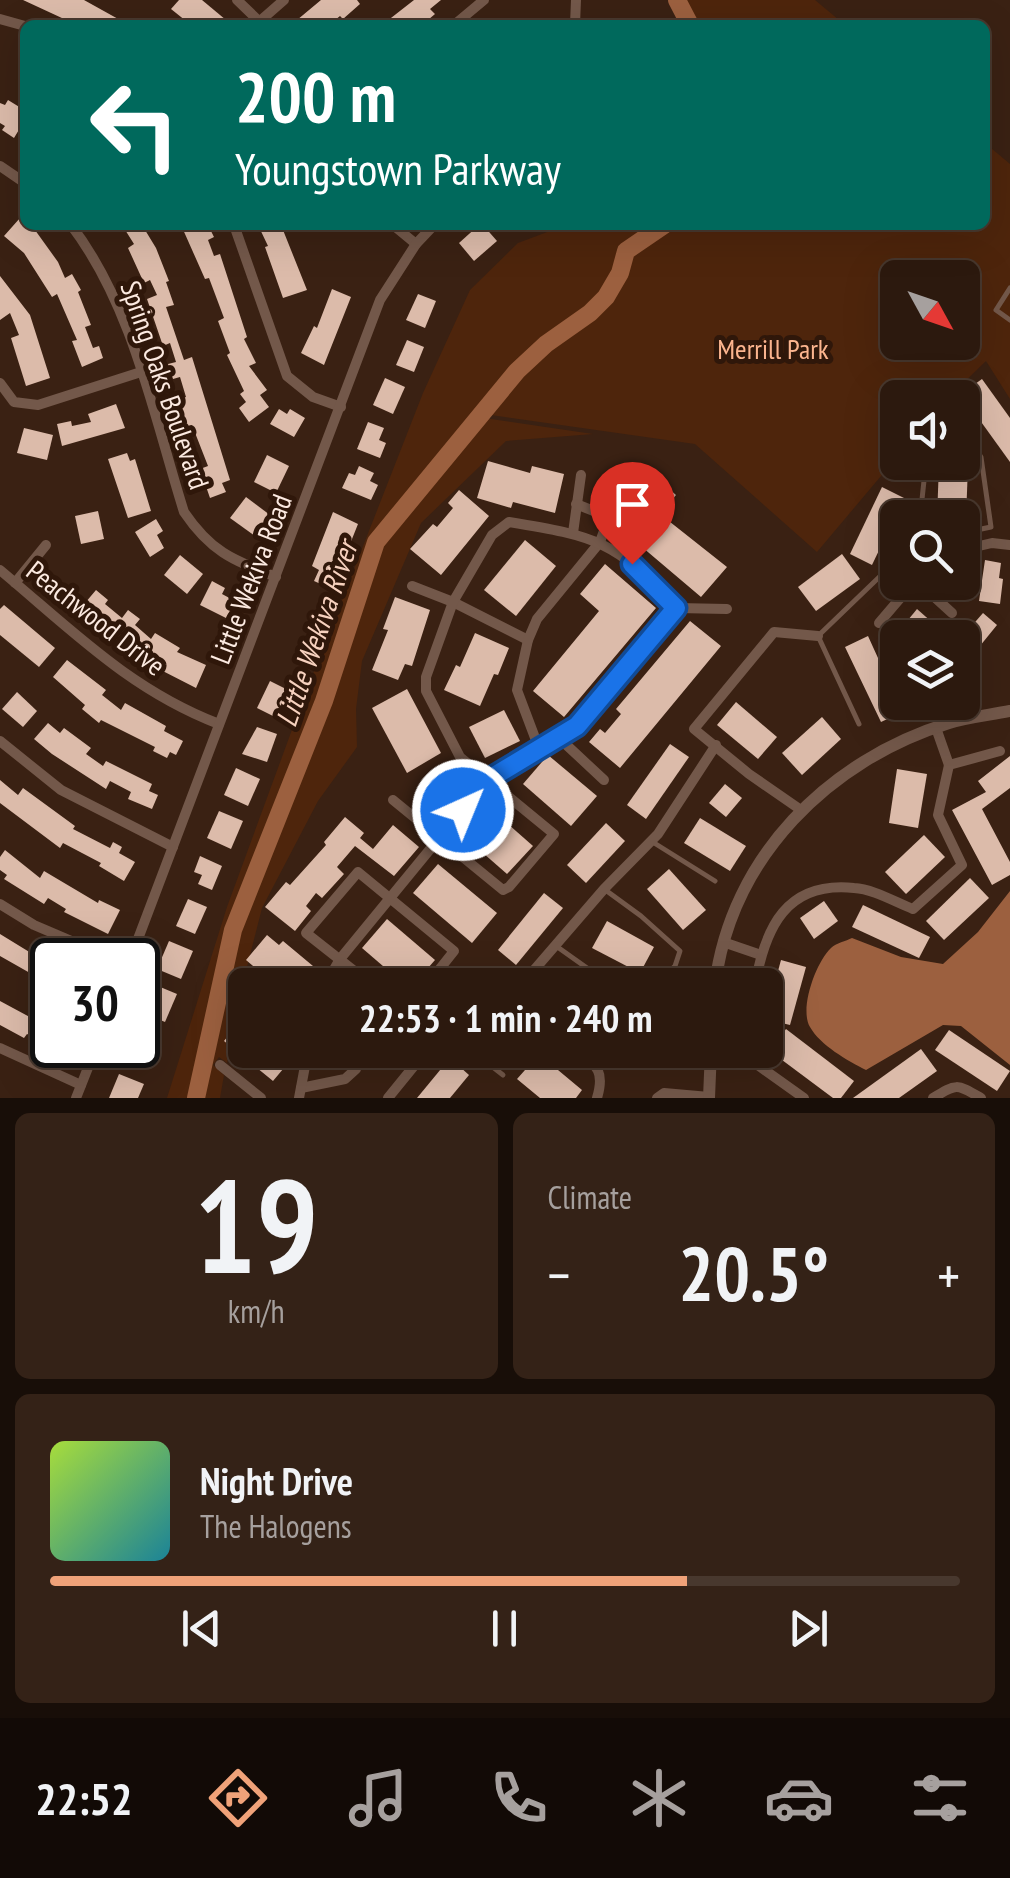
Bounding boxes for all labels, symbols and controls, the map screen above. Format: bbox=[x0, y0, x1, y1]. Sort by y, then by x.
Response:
text: 200 m bbox=[235, 51, 396, 141]
icon: left bbox=[70, 60, 200, 190]
text: Youngstown Parkway bbox=[235, 139, 561, 197]
north arrow bbox=[880, 260, 980, 360]
map controls bbox=[880, 260, 980, 720]
street label: Spring Oaks Boulevard bbox=[112, 276, 218, 494]
park label: Merrill Park bbox=[717, 330, 829, 367]
button: sound bbox=[880, 380, 980, 480]
pin bbox=[590, 462, 675, 565]
icon: arrive bbox=[605, 477, 660, 532]
street label: Little Wekiva Road bbox=[201, 489, 300, 669]
button: search bbox=[880, 500, 980, 600]
water label: Little Wekiva River bbox=[266, 532, 367, 731]
street label: Peachwood Drive bbox=[19, 552, 173, 683]
button: layers bbox=[880, 620, 980, 720]
position arrow bbox=[411, 758, 515, 862]
speed limit sign: 30 bbox=[30, 938, 160, 1068]
text: 22:53 · 1 min · 240 m bbox=[359, 993, 652, 1042]
text: 19 bbox=[194, 1141, 318, 1309]
text: Climate bbox=[548, 1176, 632, 1218]
text: 20.5° bbox=[678, 1225, 829, 1322]
text: − bbox=[548, 1239, 570, 1310]
text: + bbox=[937, 1239, 960, 1310]
text: km/h bbox=[228, 1290, 285, 1332]
text: Night Drive bbox=[200, 1456, 353, 1505]
text: The Halogens bbox=[200, 1505, 352, 1547]
icon: previous bbox=[174, 1601, 229, 1656]
icon: pause bbox=[477, 1601, 532, 1656]
icon: next bbox=[781, 1601, 836, 1656]
icon: directions bbox=[203, 1763, 273, 1833]
icon: music bbox=[343, 1763, 413, 1833]
icon: phone bbox=[484, 1763, 554, 1833]
icon: climate bbox=[624, 1763, 694, 1833]
icon: car bbox=[764, 1763, 834, 1833]
icon: filters bbox=[905, 1763, 975, 1833]
text: 22:52 bbox=[35, 1769, 133, 1827]

